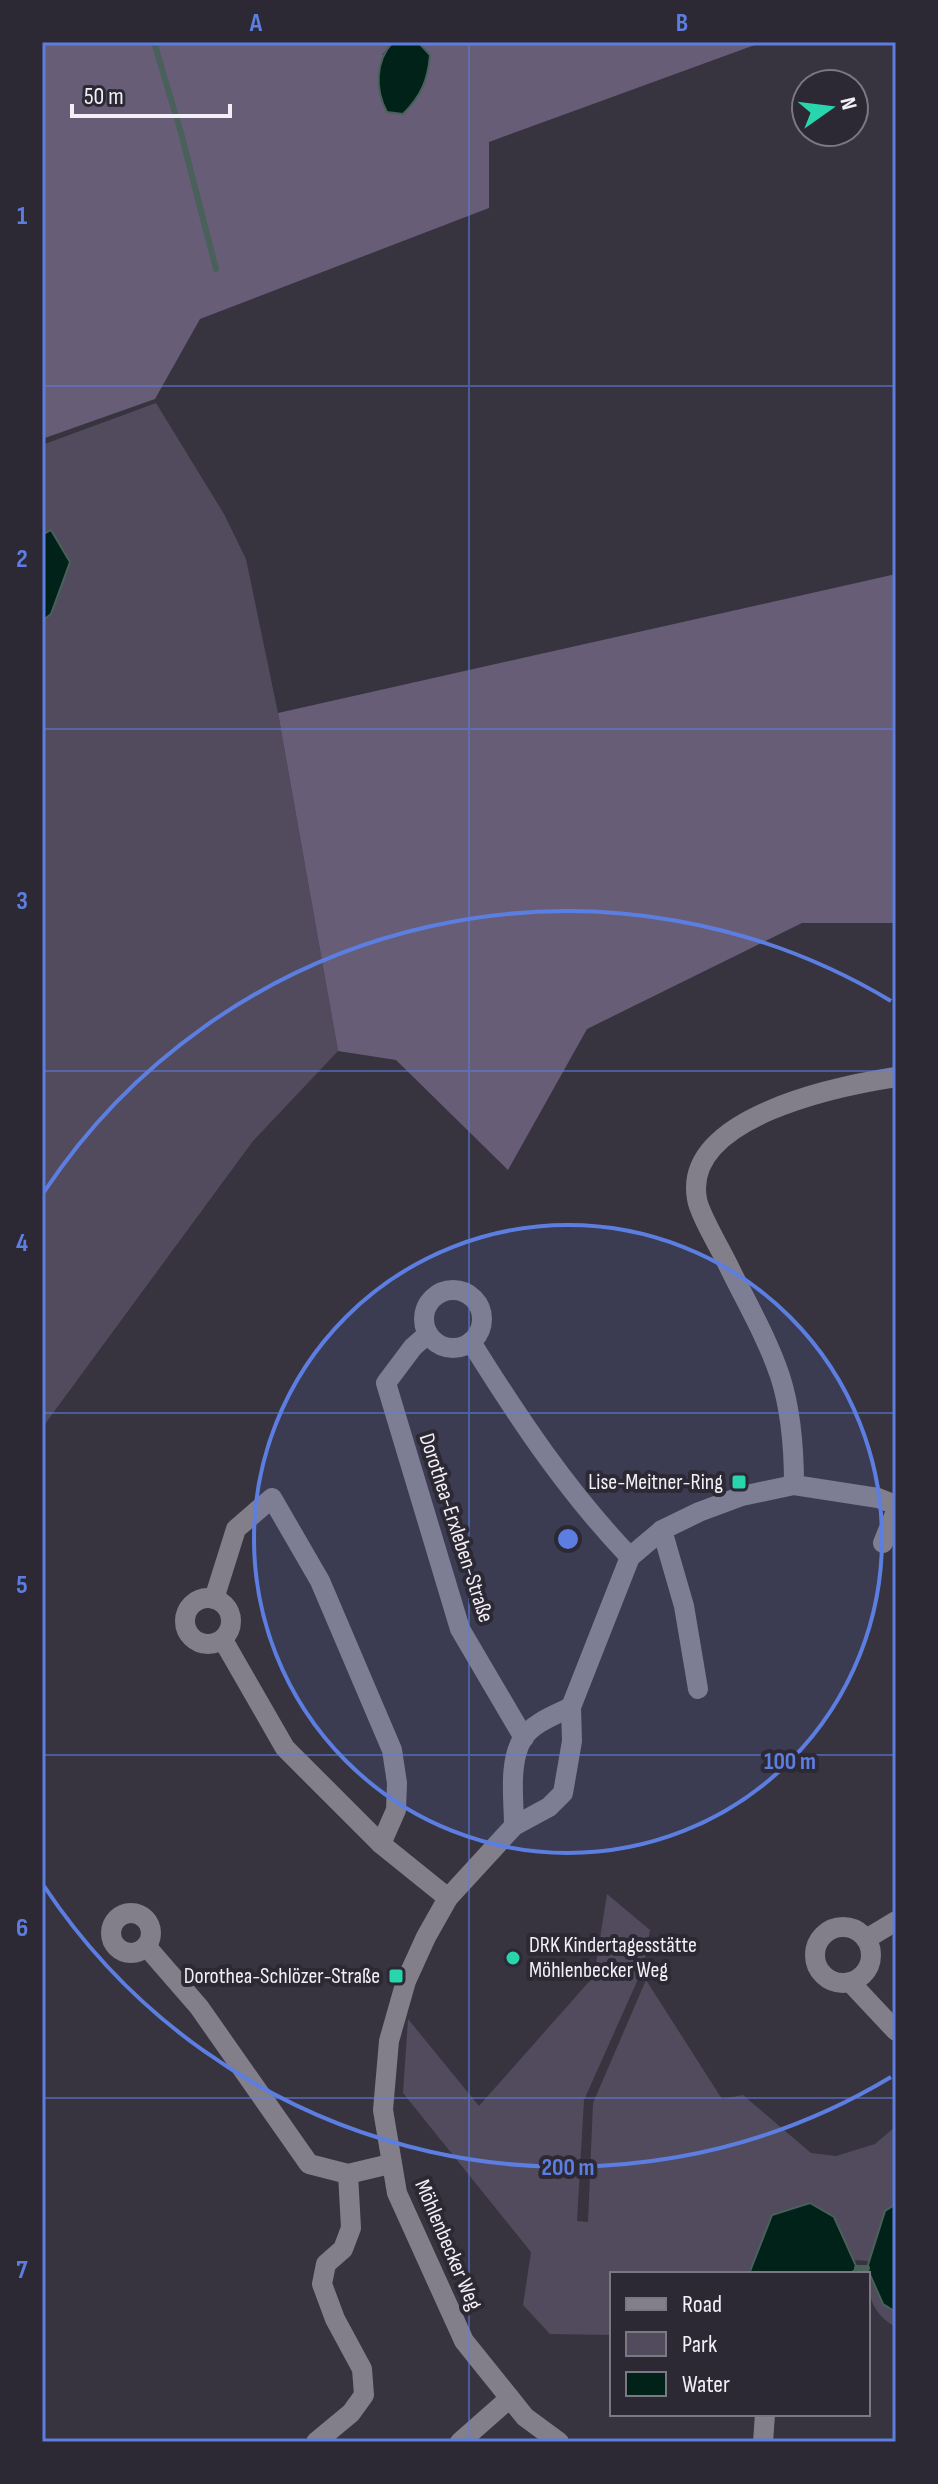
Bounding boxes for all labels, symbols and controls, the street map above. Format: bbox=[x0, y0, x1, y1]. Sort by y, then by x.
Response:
text: A bbox=[249, 8, 263, 39]
text: B bbox=[676, 8, 688, 39]
scale bar bbox=[72, 68, 230, 118]
north arrow bbox=[790, 68, 870, 148]
text: 50 m bbox=[84, 82, 124, 111]
text: N bbox=[833, 95, 862, 112]
text: 1 bbox=[17, 201, 27, 232]
text: 2 bbox=[16, 544, 28, 575]
text: 3 bbox=[16, 886, 28, 917]
text: 4 bbox=[16, 1228, 28, 1259]
street label: Dorothea-Erxleben-Straße bbox=[413, 1430, 499, 1626]
place label: Lise-Meitner-Ring bbox=[588, 1469, 723, 1496]
marker: Lise-Meitner-Ring bbox=[730, 1473, 748, 1491]
centre of rings bbox=[554, 1525, 582, 1553]
text: 5 bbox=[16, 1570, 28, 1601]
text: 100 m bbox=[764, 1747, 816, 1776]
text: 6 bbox=[16, 1913, 28, 1944]
place label: DRK Kindertagesstätte Möhlenbecker Weg bbox=[529, 1932, 697, 1984]
marker: DRK Kindertagesstätte Möhlenbecker Weg bbox=[504, 1949, 522, 1967]
place label: Dorothea-Schlözer-Straße bbox=[184, 1963, 380, 1990]
marker: Dorothea-Schlözer-Straße bbox=[387, 1967, 405, 1985]
text: 200 m bbox=[541, 2153, 595, 2182]
street label: Möhlenbecker Weg bbox=[408, 2176, 488, 2314]
text: 7 bbox=[16, 2255, 28, 2286]
legend bbox=[610, 2272, 870, 2416]
text: Road bbox=[682, 2290, 722, 2319]
text: Park bbox=[682, 2330, 717, 2359]
text: Water bbox=[682, 2370, 730, 2399]

